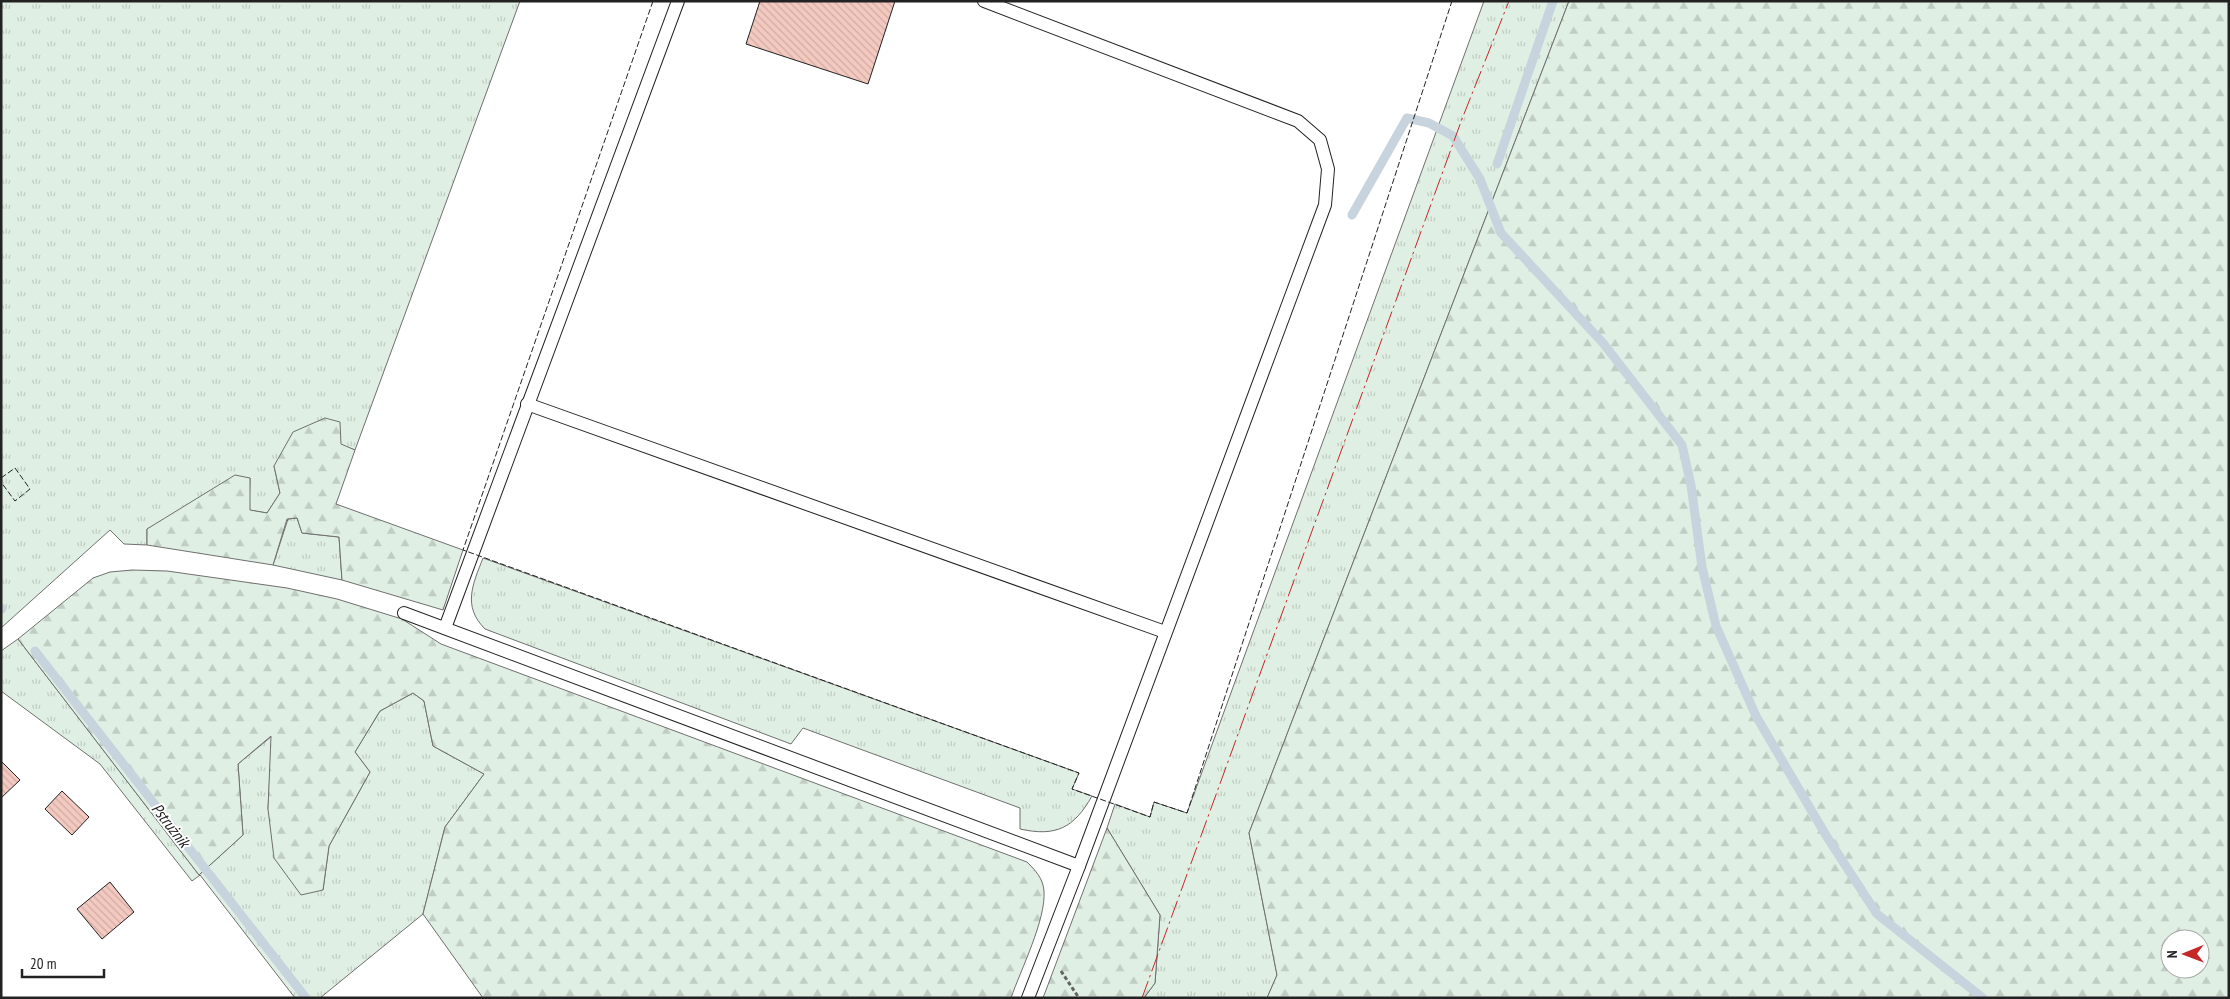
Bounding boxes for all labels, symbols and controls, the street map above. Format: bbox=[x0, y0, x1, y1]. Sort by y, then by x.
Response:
water label: Pstrużnik bbox=[148, 799, 195, 852]
north arrow bbox=[2160, 929, 2210, 979]
scale bar bbox=[22, 946, 105, 978]
text: N bbox=[2163, 950, 2181, 958]
text: 20 m bbox=[30, 954, 56, 973]

